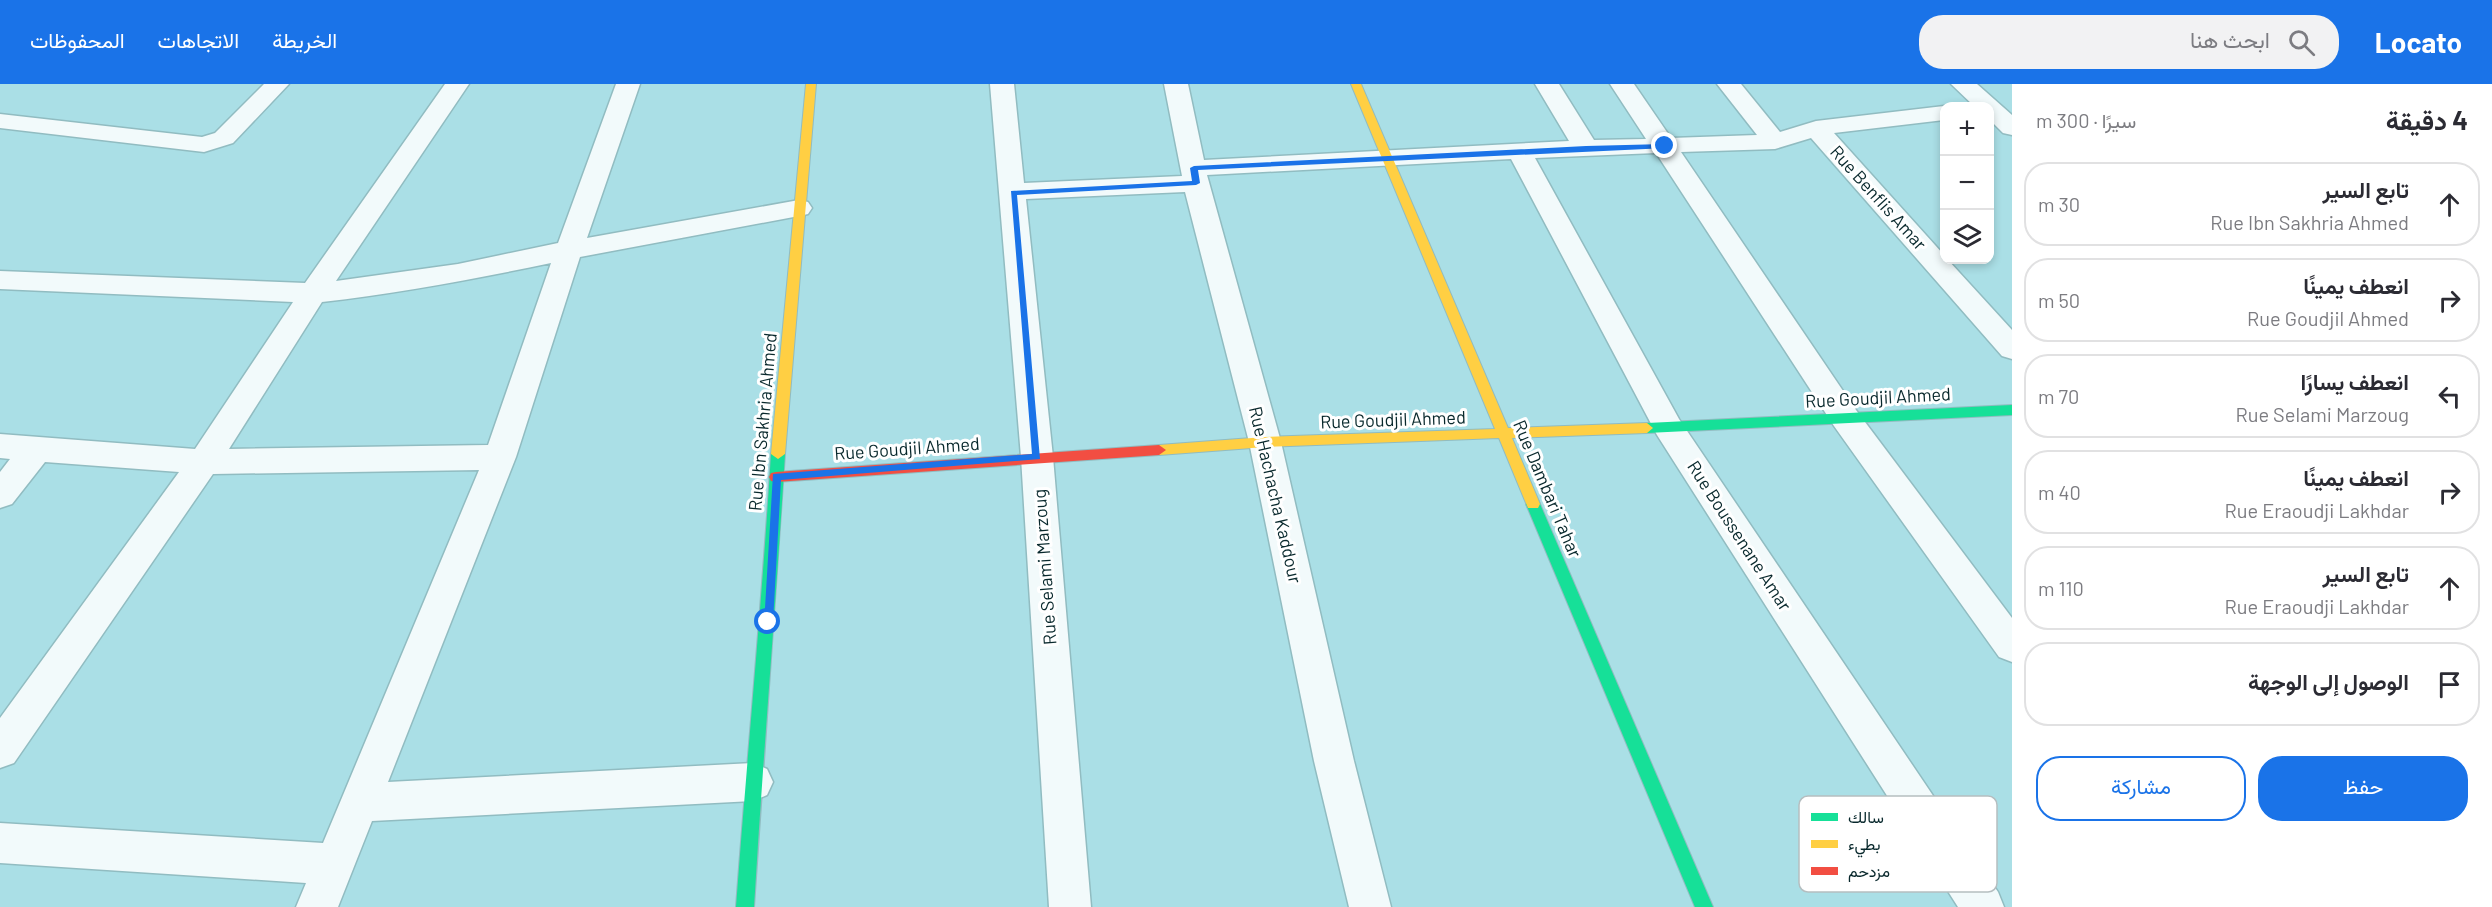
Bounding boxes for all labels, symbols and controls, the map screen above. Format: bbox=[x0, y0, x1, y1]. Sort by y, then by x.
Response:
search box bbox=[1919, 15, 2339, 69]
text: Locato bbox=[2375, 25, 2462, 59]
text: ابحث هنا bbox=[2190, 26, 2270, 52]
icon: search bbox=[2285, 26, 2318, 59]
text: المحفوظات bbox=[30, 27, 125, 52]
text: الاتجاهات bbox=[158, 27, 239, 52]
text: الخريطة bbox=[272, 27, 337, 52]
map controls bbox=[1940, 102, 1994, 264]
button: + bbox=[1940, 102, 1994, 156]
text: 4 دقيقة bbox=[2386, 104, 2468, 135]
text: سيرًا · 300 m bbox=[2036, 108, 2136, 132]
route end bbox=[1651, 132, 1677, 158]
street label: Rue Benflis Amar bbox=[1826, 140, 1932, 255]
button: − bbox=[1940, 156, 1994, 210]
text: تابع السير bbox=[2323, 176, 2409, 202]
icon: ahead bbox=[2433, 188, 2466, 221]
text: 30 m bbox=[2038, 192, 2080, 216]
button: layers bbox=[1940, 210, 1994, 264]
text: Rue Ibn Sakhria Ahmed bbox=[2210, 210, 2409, 234]
text: انعطف يمينًا bbox=[2303, 272, 2409, 298]
icon: right bbox=[2433, 284, 2466, 317]
text: 50 m bbox=[2038, 288, 2080, 312]
text: Rue Goudjil Ahmed bbox=[2247, 306, 2409, 330]
street label: Rue Ibn Sakhria Ahmed bbox=[743, 332, 781, 512]
text: انعطف يسارًا bbox=[2300, 368, 2409, 394]
icon: left bbox=[2433, 380, 2466, 413]
street label: Rue Goudjil Ahmed bbox=[1805, 382, 1951, 412]
text: 70 m bbox=[2038, 384, 2079, 408]
text: Rue Selami Marzoug bbox=[2236, 402, 2409, 426]
street label: Rue Hachacha Kaddour bbox=[1245, 404, 1307, 586]
street label: Rue Goudjil Ahmed bbox=[1320, 405, 1466, 433]
street label: Rue Dambari Tahar bbox=[1509, 416, 1587, 561]
street label: Rue Goudjil Ahmed bbox=[833, 432, 980, 464]
street label: Rue Boussenane Amar bbox=[1683, 456, 1797, 615]
text: انعطف يمينًا bbox=[2303, 464, 2409, 490]
icon: right bbox=[2433, 476, 2466, 509]
text: 40 m bbox=[2038, 480, 2081, 504]
street label: Rue Selami Marzoug bbox=[1028, 488, 1060, 646]
text: Rue Eraoudji Lakhdar bbox=[2225, 498, 2409, 522]
text: تابع السير bbox=[2323, 560, 2409, 586]
icon: ahead bbox=[2433, 572, 2466, 605]
text: 110 m bbox=[2038, 576, 2084, 600]
text: Rue Eraoudji Lakhdar bbox=[2225, 594, 2409, 618]
route start bbox=[754, 608, 780, 634]
text: الوصول إلى الوجهة bbox=[2248, 668, 2409, 694]
icon: arrive bbox=[2433, 668, 2466, 701]
button: مشاركة bbox=[2036, 756, 2246, 821]
button: حفظ bbox=[2258, 756, 2468, 821]
legend bbox=[1799, 796, 1997, 892]
text: سالك bbox=[1848, 807, 1884, 826]
text: بطيء bbox=[1848, 834, 1880, 858]
text: مزدحم bbox=[1848, 861, 1890, 882]

